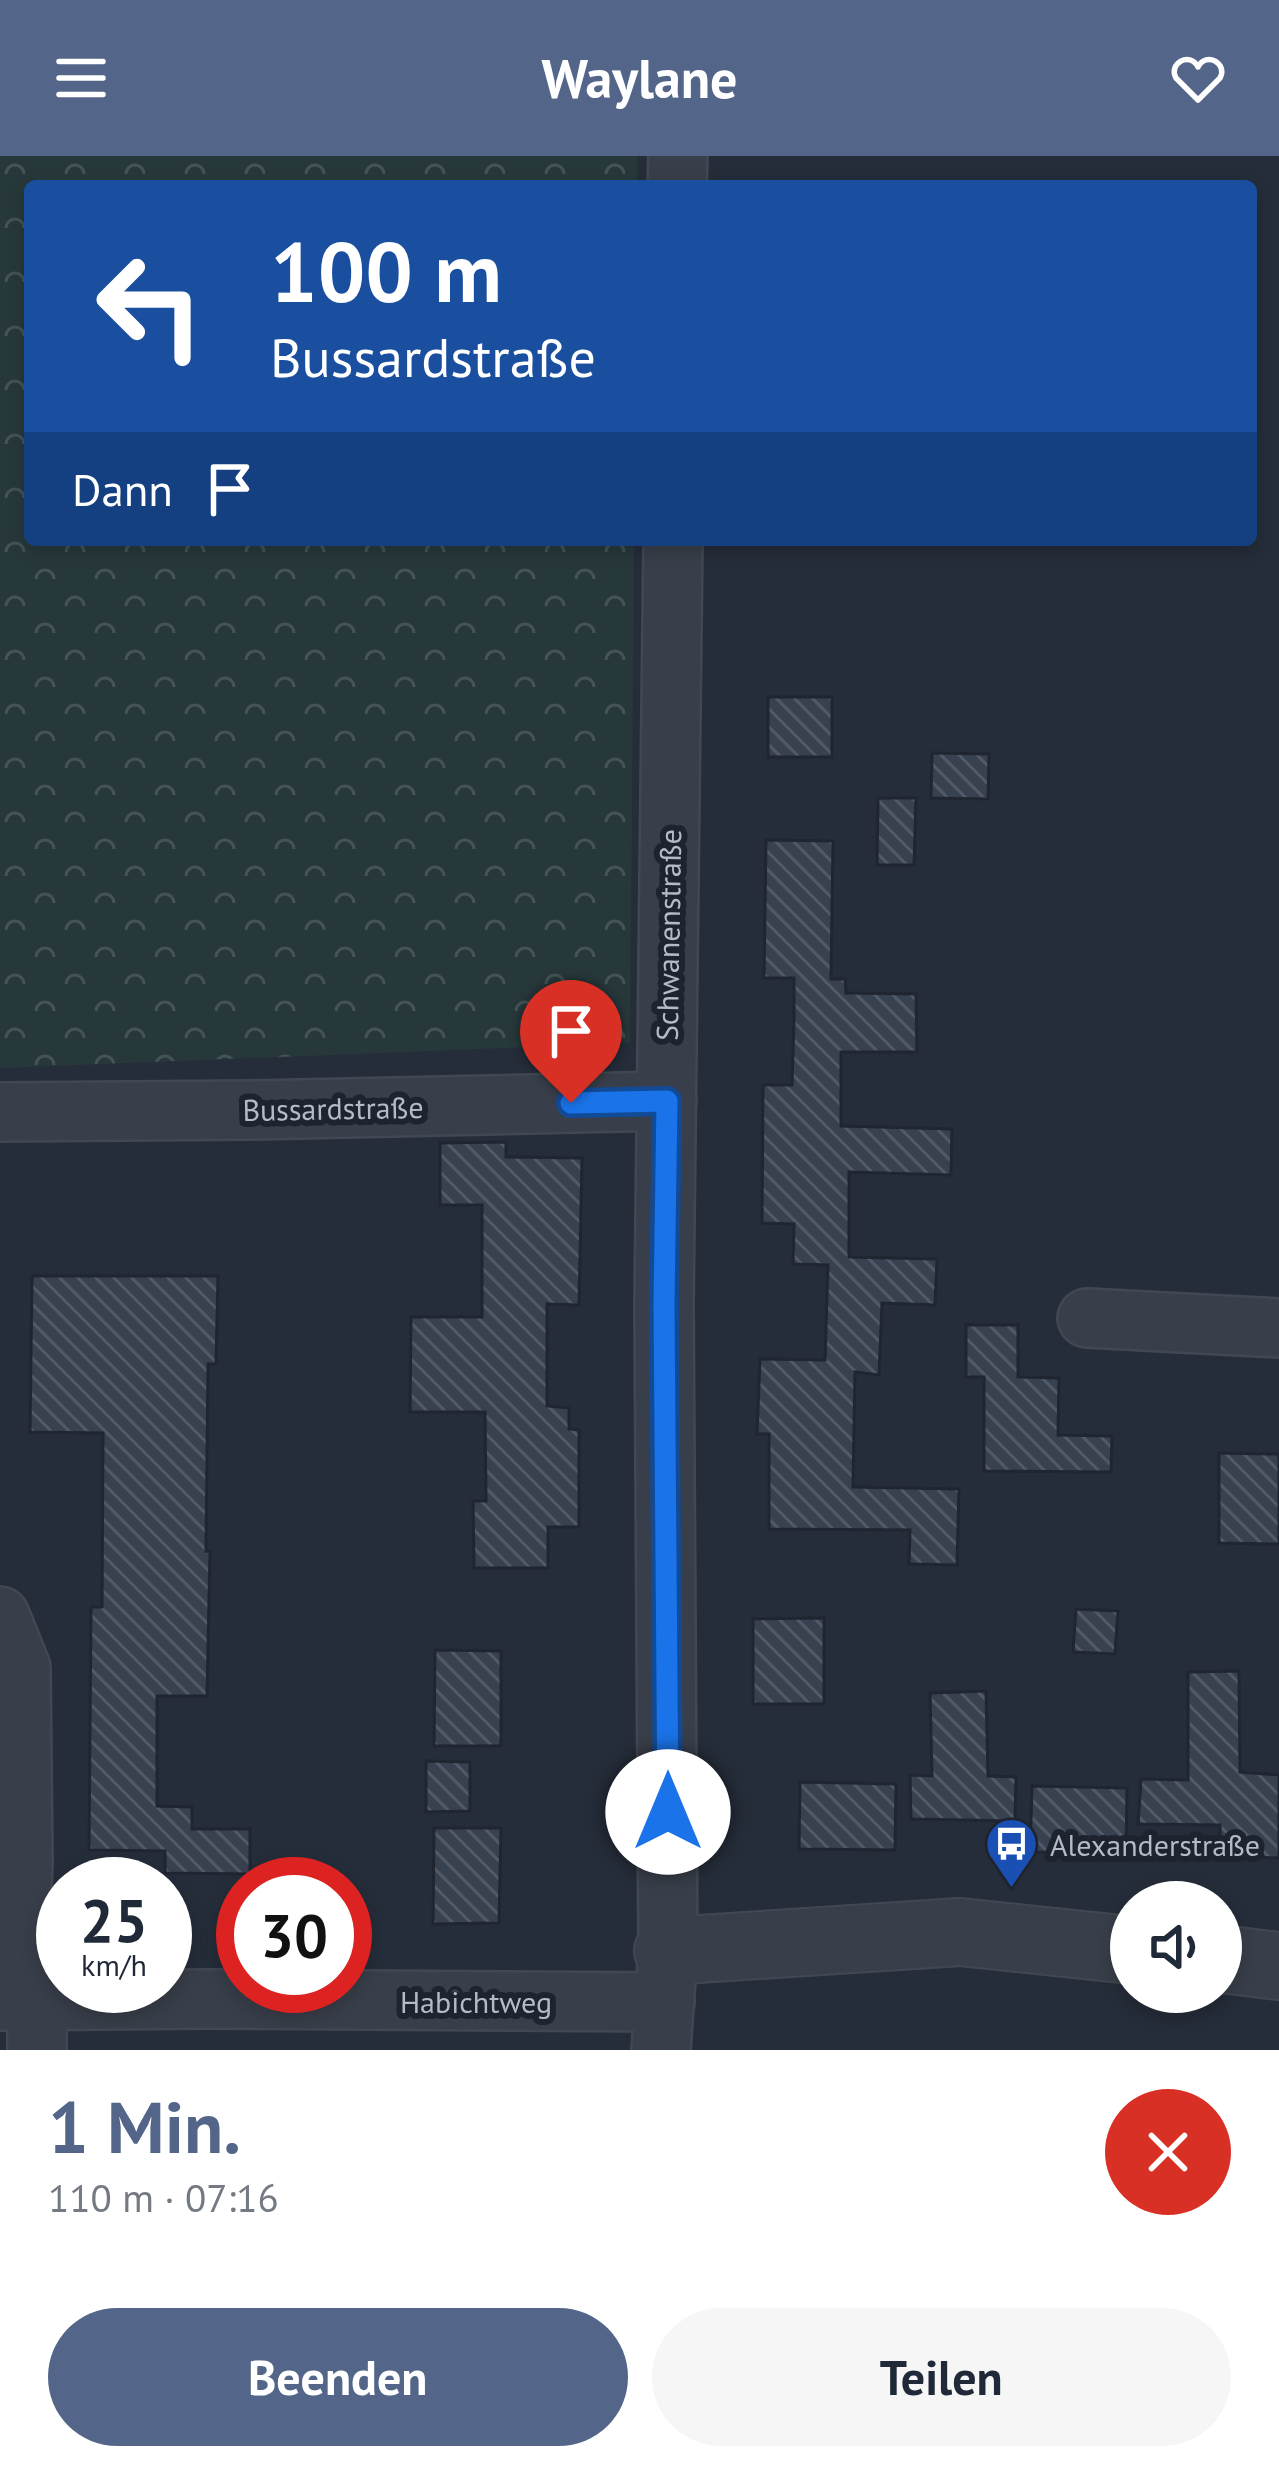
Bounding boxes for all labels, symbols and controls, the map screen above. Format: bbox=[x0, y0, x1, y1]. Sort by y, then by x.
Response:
text: Waylane bbox=[541, 43, 738, 113]
icon: menu bbox=[48, 45, 114, 111]
icon: heart bbox=[1165, 45, 1231, 111]
text: 100 m bbox=[270, 216, 502, 325]
icon: left bbox=[72, 228, 228, 384]
text: Bussardstraße bbox=[270, 322, 596, 392]
icon: arrive bbox=[197, 456, 263, 522]
text: Dann bbox=[72, 460, 173, 518]
street label: Schwanenstraße bbox=[647, 829, 689, 1041]
pin bbox=[520, 980, 622, 1103]
icon: arrive bbox=[538, 998, 604, 1064]
street label: Bussardstraße bbox=[242, 1087, 424, 1129]
position arrow bbox=[605, 1749, 731, 1875]
bus stop icon: Alexanderstraße bbox=[983, 1816, 1039, 1890]
place label: Alexanderstraße bbox=[1050, 1825, 1260, 1864]
speed limit sign: 30 bbox=[216, 1857, 372, 2013]
text: 25 bbox=[80, 1881, 148, 1959]
map controls bbox=[1110, 1881, 1242, 2013]
button: sound bbox=[1110, 1881, 1242, 2013]
text: km/h bbox=[81, 1945, 147, 1984]
street label: Habichtweg bbox=[400, 1982, 552, 2021]
text: 1 Min. bbox=[48, 2080, 241, 2173]
button: close bbox=[1105, 2089, 1231, 2215]
text: 110 m · 07:16 bbox=[48, 2172, 279, 2223]
button: Beenden bbox=[48, 2308, 628, 2446]
button: Teilen bbox=[652, 2308, 1231, 2446]

